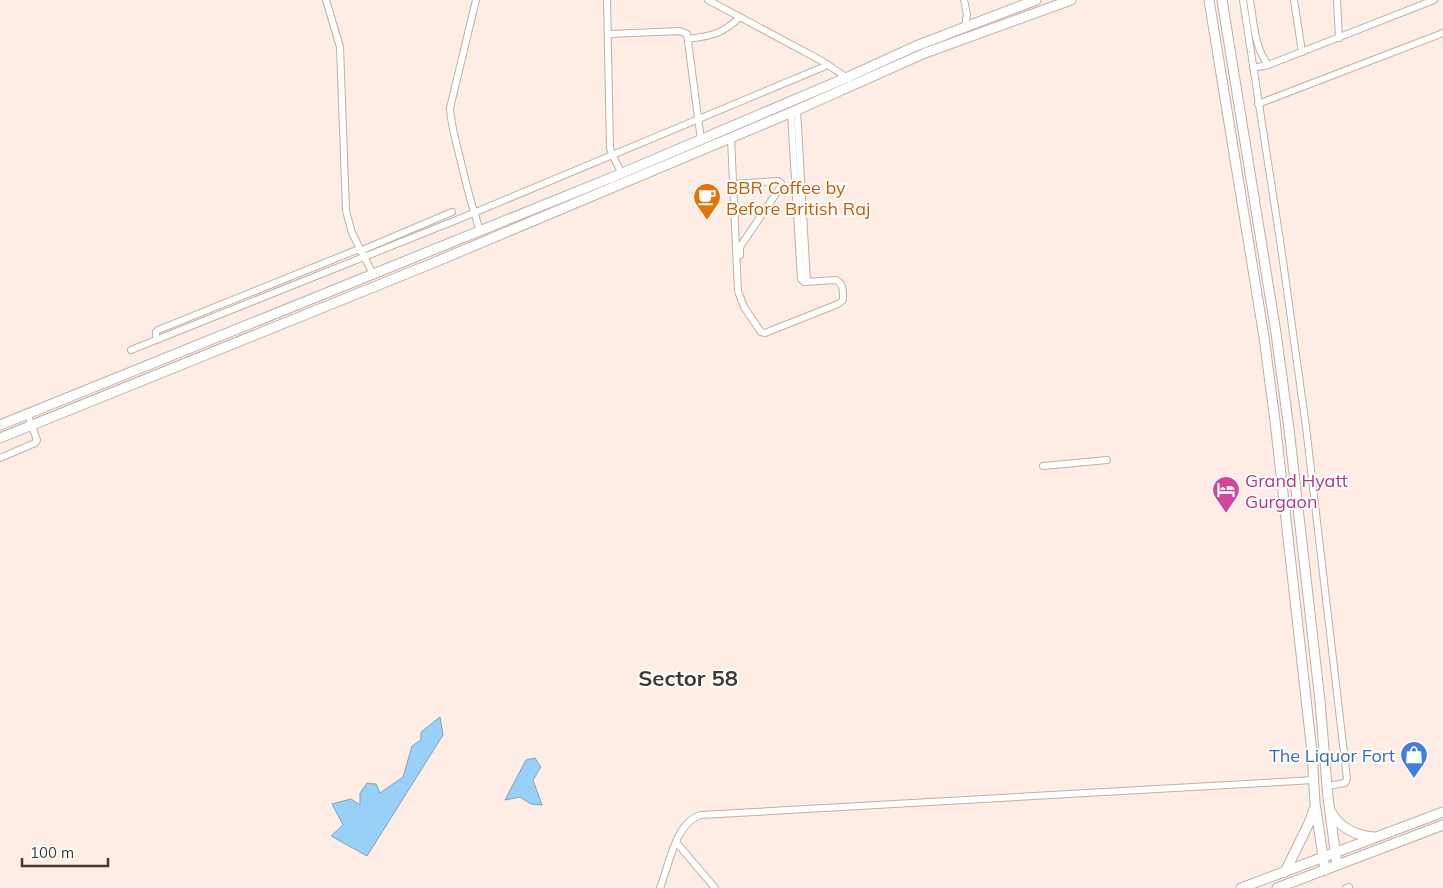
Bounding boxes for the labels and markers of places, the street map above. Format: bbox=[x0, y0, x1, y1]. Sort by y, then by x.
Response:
place label: BBR Coffee by Before British Raj bbox=[726, 176, 870, 220]
cafe icon: BBR Coffee by Before British Raj bbox=[692, 182, 722, 221]
place label: Grand Hyatt Gurgaon bbox=[1245, 469, 1348, 513]
hotel icon: Grand Hyatt Gurgaon bbox=[1211, 475, 1241, 514]
shop icon: The Liquor Fort bbox=[1399, 740, 1429, 779]
place label: The Liquor Fort bbox=[1269, 744, 1395, 767]

